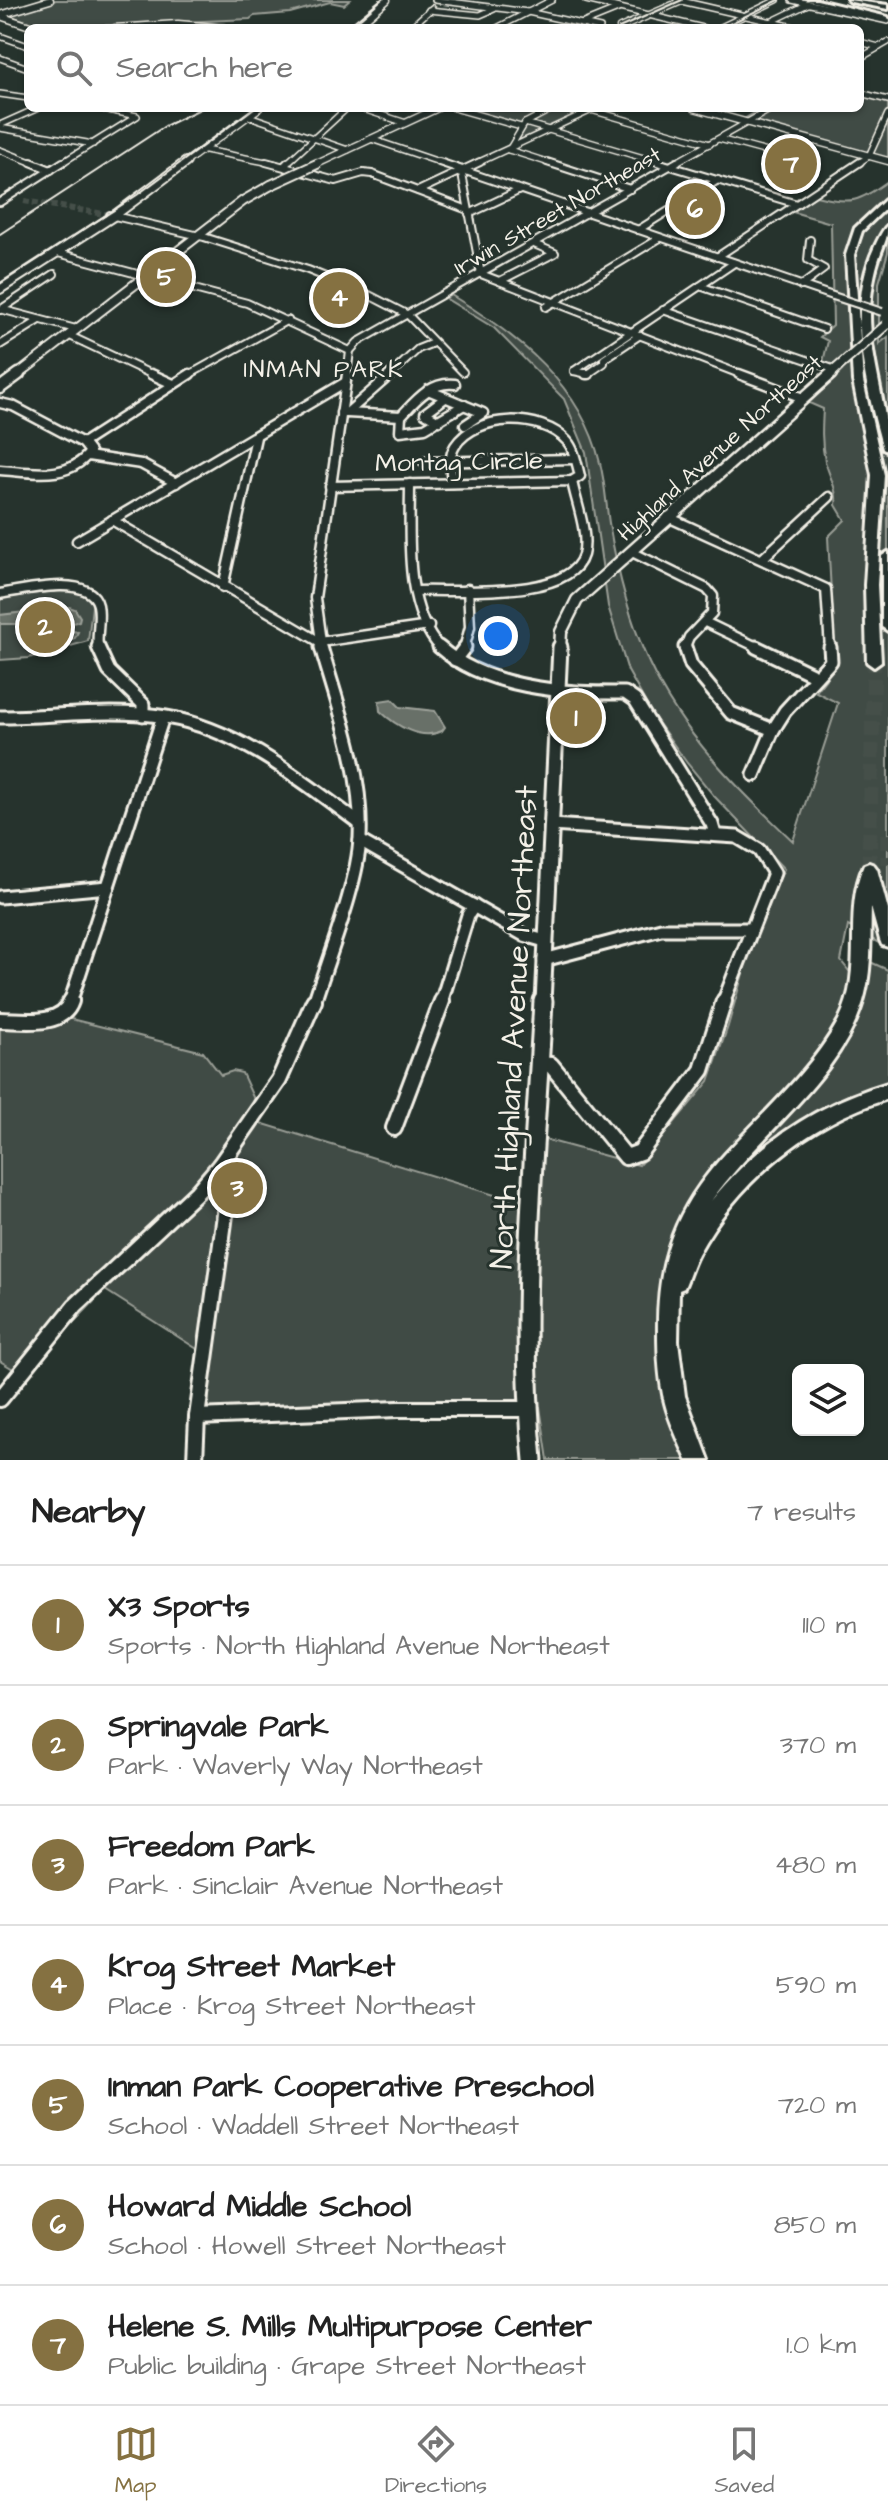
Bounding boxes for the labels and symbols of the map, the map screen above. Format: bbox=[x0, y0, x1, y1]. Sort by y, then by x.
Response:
pin: 7 bbox=[765, 134, 817, 194]
street label: Irwin Street Northeast bbox=[449, 139, 667, 283]
pin: 6 bbox=[669, 179, 721, 239]
pin: 5 bbox=[140, 247, 192, 307]
pin: 4 bbox=[313, 268, 365, 328]
street label: Highland Avenue Northeast bbox=[611, 348, 830, 549]
district label: INMAN PARK bbox=[244, 353, 404, 387]
street label: Montag Circle bbox=[375, 443, 543, 483]
pin: 2 bbox=[19, 597, 71, 657]
your location bbox=[478, 616, 518, 656]
pin: 1 bbox=[550, 688, 602, 748]
street label: North Highland Avenue Northeast bbox=[479, 784, 550, 1270]
pin: 3 bbox=[211, 1158, 263, 1218]

